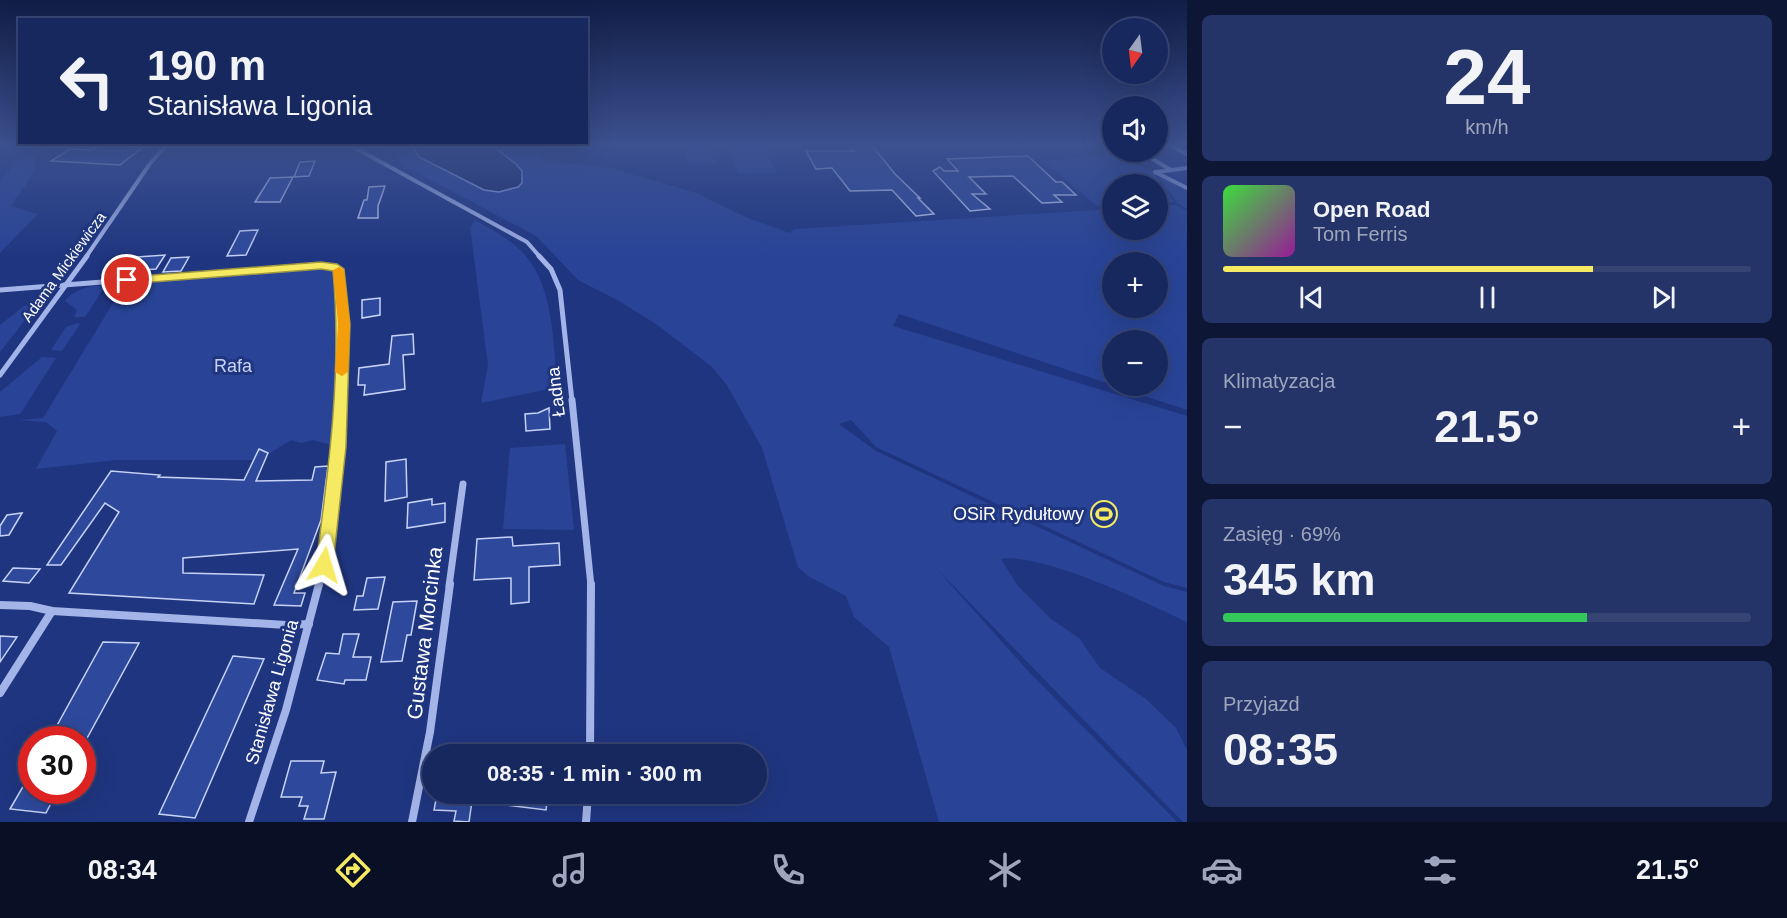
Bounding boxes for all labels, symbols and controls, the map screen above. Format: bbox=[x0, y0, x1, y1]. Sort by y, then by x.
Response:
north arrow bbox=[1102, 18, 1168, 84]
map controls bbox=[1102, 18, 1168, 396]
text: 24 bbox=[1444, 33, 1530, 121]
icon: left bbox=[48, 42, 126, 120]
text: 190 m bbox=[147, 42, 266, 89]
text: Stanisława Ligonia bbox=[147, 91, 372, 121]
button: sound bbox=[1102, 96, 1168, 162]
text: km/h bbox=[1465, 116, 1509, 138]
button: layers bbox=[1102, 174, 1168, 240]
text: Open Road bbox=[1313, 197, 1430, 222]
street label: Adama Mickiewicza bbox=[18, 208, 110, 325]
text: Tom Ferris bbox=[1313, 223, 1407, 245]
button: + bbox=[1102, 252, 1168, 318]
pin bbox=[101, 254, 152, 305]
icon: arrive bbox=[110, 263, 143, 296]
icon: previous bbox=[1295, 281, 1328, 314]
icon: pause bbox=[1471, 281, 1504, 314]
icon: next bbox=[1647, 281, 1680, 314]
button: − bbox=[1102, 330, 1168, 396]
park label: Rafa bbox=[214, 356, 253, 376]
street label: Ładna bbox=[543, 365, 569, 418]
text: Klimatyzacja bbox=[1223, 370, 1335, 392]
text: 21.5° bbox=[1434, 401, 1540, 452]
text: − bbox=[1223, 408, 1242, 445]
text: + bbox=[1732, 408, 1751, 445]
sports icon: OSiR Rydułtowy bbox=[1089, 499, 1119, 529]
place label: OSiR Rydułtowy bbox=[953, 504, 1084, 524]
text: Zasięg · 69% bbox=[1223, 523, 1341, 545]
position arrow bbox=[292, 533, 356, 597]
street label: Gustawa Morcinka bbox=[402, 545, 447, 721]
text: 345 km bbox=[1223, 554, 1376, 605]
street label: Stanisława Ligonia bbox=[242, 616, 303, 767]
text: Przyjazd bbox=[1223, 693, 1300, 715]
text: 08:35 bbox=[1223, 724, 1338, 775]
speed limit sign: 30 bbox=[18, 726, 96, 804]
text: 08:35 · 1 min · 300 m bbox=[487, 761, 702, 786]
icon: directions bbox=[332, 849, 374, 891]
icon: music bbox=[549, 849, 591, 891]
icon: phone bbox=[767, 849, 809, 891]
icon: climate bbox=[984, 849, 1026, 891]
icon: car bbox=[1201, 849, 1243, 891]
icon: filters bbox=[1419, 849, 1461, 891]
text: 08:34 bbox=[88, 855, 157, 885]
text: 21.5° bbox=[1636, 855, 1699, 885]

